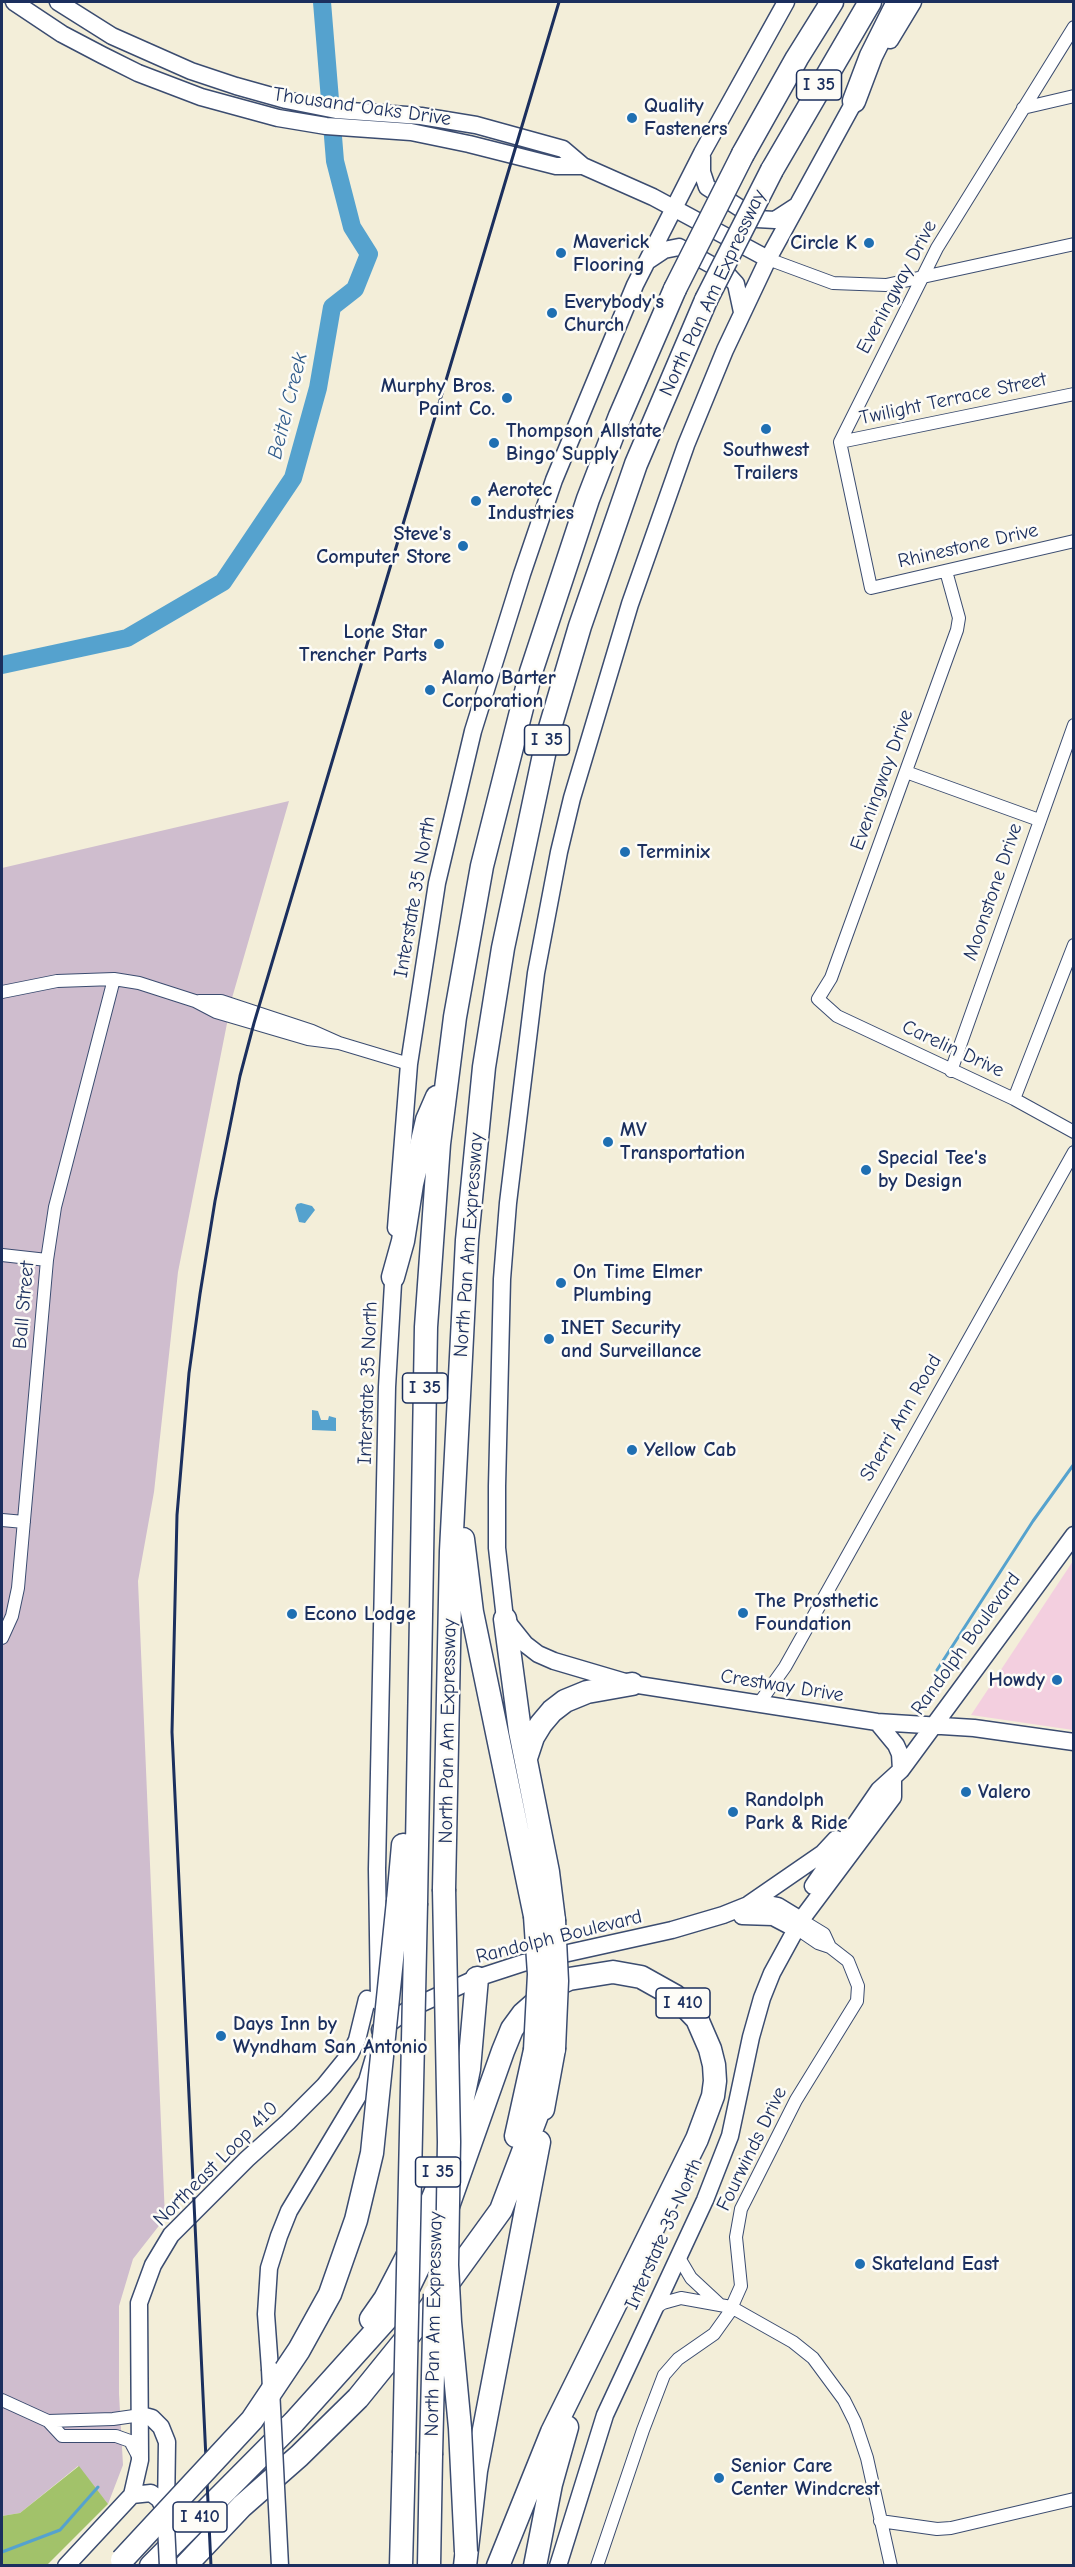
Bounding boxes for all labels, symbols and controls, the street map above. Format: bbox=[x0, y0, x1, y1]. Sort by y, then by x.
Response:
road number: I 35 bbox=[796, 70, 842, 100]
street label: Thousand Oaks Drive bbox=[271, 83, 453, 131]
place label: Quality Fasteners bbox=[644, 94, 727, 141]
marker: Quality Fasteners bbox=[625, 111, 639, 125]
street label: North Pan Am Expressway bbox=[655, 186, 771, 400]
street label: Eveningway Drive bbox=[852, 216, 942, 358]
place label: Maverick Flooring bbox=[573, 230, 649, 277]
place label: Circle K bbox=[790, 231, 857, 255]
marker: Circle K bbox=[862, 236, 876, 250]
marker: Maverick Flooring bbox=[554, 246, 568, 260]
place label: Everybody's Church bbox=[564, 290, 664, 337]
marker: Everybody's Church bbox=[545, 306, 559, 320]
water label: Beitel Creek bbox=[263, 350, 313, 462]
street label: Twilight Terrace Street bbox=[857, 367, 1049, 431]
place label: Murphy Bros. Paint Co. bbox=[381, 374, 495, 421]
marker: Murphy Bros. Paint Co. bbox=[500, 391, 514, 405]
place label: Thompson Allstate Bingo Supply bbox=[506, 419, 662, 466]
marker: Southwest Trailers bbox=[759, 422, 773, 436]
marker: Thompson Allstate Bingo Supply bbox=[487, 436, 501, 450]
place label: Southwest Trailers bbox=[723, 438, 809, 485]
place label: Aerotec Industries bbox=[488, 478, 574, 525]
marker: Aerotec Industries bbox=[469, 494, 483, 508]
street label: Rhinestone Drive bbox=[896, 518, 1040, 574]
place label: Steve's Computer Store bbox=[316, 522, 451, 569]
marker: Steve's Computer Store bbox=[456, 539, 470, 553]
place label: Lone Star Trencher Parts bbox=[299, 620, 427, 667]
marker: Lone Star Trencher Parts bbox=[432, 637, 446, 651]
place label: Alamo Barter Corporation bbox=[442, 666, 556, 713]
marker: Alamo Barter Corporation bbox=[423, 683, 437, 697]
street label: Eveningway Drive bbox=[845, 706, 919, 854]
road number: I 35 bbox=[524, 725, 570, 755]
street label: Interstate 35 North bbox=[389, 814, 441, 980]
street label: Moonstone Drive bbox=[958, 820, 1028, 964]
place label: Terminix bbox=[637, 840, 710, 864]
marker: Terminix bbox=[618, 845, 632, 859]
street label: Carelin Drive bbox=[898, 1015, 1008, 1083]
place label: MV Transportation bbox=[620, 1118, 745, 1165]
street label: North Pan Am Expressway bbox=[449, 1132, 489, 1358]
marker: MV Transportation bbox=[601, 1135, 615, 1149]
place label: Special Tee's by Design bbox=[878, 1146, 987, 1193]
marker: Special Tee's by Design bbox=[859, 1163, 873, 1177]
street label: Ball Street bbox=[8, 1260, 40, 1350]
place label: On Time Elmer Plumbing bbox=[573, 1260, 702, 1307]
marker: On Time Elmer Plumbing bbox=[554, 1276, 568, 1290]
street label: Interstate 35 North bbox=[353, 1301, 383, 1465]
place label: INET Security and Surveillance bbox=[561, 1316, 701, 1363]
marker: INET Security and Surveillance bbox=[542, 1332, 556, 1346]
street label: Sherri Ann Road bbox=[855, 1350, 947, 1486]
road number: I 35 bbox=[402, 1373, 448, 1403]
place label: Yellow Cab bbox=[644, 1438, 736, 1462]
marker: Yellow Cab bbox=[625, 1443, 639, 1457]
street label: Randolph Boulevard bbox=[906, 1568, 1026, 1720]
place label: The Prosthetic Foundation bbox=[755, 1589, 878, 1636]
place label: Econo Lodge bbox=[304, 1602, 416, 1626]
marker: The Prosthetic Foundation bbox=[736, 1606, 750, 1620]
marker: Econo Lodge bbox=[285, 1607, 299, 1621]
street label: North Pan Am Expressway bbox=[434, 1618, 462, 1844]
street label: Crestway Drive bbox=[719, 1664, 845, 1708]
place label: Howdy bbox=[988, 1668, 1045, 1692]
marker: Howdy bbox=[1050, 1673, 1064, 1687]
place label: Valero bbox=[978, 1780, 1031, 1804]
marker: Valero bbox=[959, 1785, 973, 1799]
place label: Randolph Park & Ride bbox=[745, 1788, 848, 1835]
marker: Randolph Park & Ride bbox=[726, 1805, 740, 1819]
street label: Randolph Boulevard bbox=[473, 1905, 645, 1969]
road number: I 410 bbox=[656, 1988, 710, 2018]
place label: Days Inn by Wyndham San Antonio bbox=[233, 2012, 428, 2059]
marker: Days Inn by Wyndham San Antonio bbox=[214, 2029, 228, 2043]
street label: Fourwinds Drive bbox=[712, 2083, 792, 2215]
street label: Northeast Loop 410 bbox=[148, 2096, 284, 2232]
street label: Interstate 35 North bbox=[620, 2154, 708, 2314]
road number: I 35 bbox=[416, 2157, 460, 2187]
street label: North Pan Am Expressway bbox=[420, 2211, 448, 2437]
place label: Skateland East bbox=[872, 2252, 999, 2276]
marker: Skateland East bbox=[853, 2257, 867, 2271]
place label: Senior Care Center Windcrest bbox=[731, 2454, 880, 2501]
marker: Senior Care Center Windcrest bbox=[712, 2471, 726, 2485]
road number: I 410 bbox=[173, 2502, 227, 2532]

